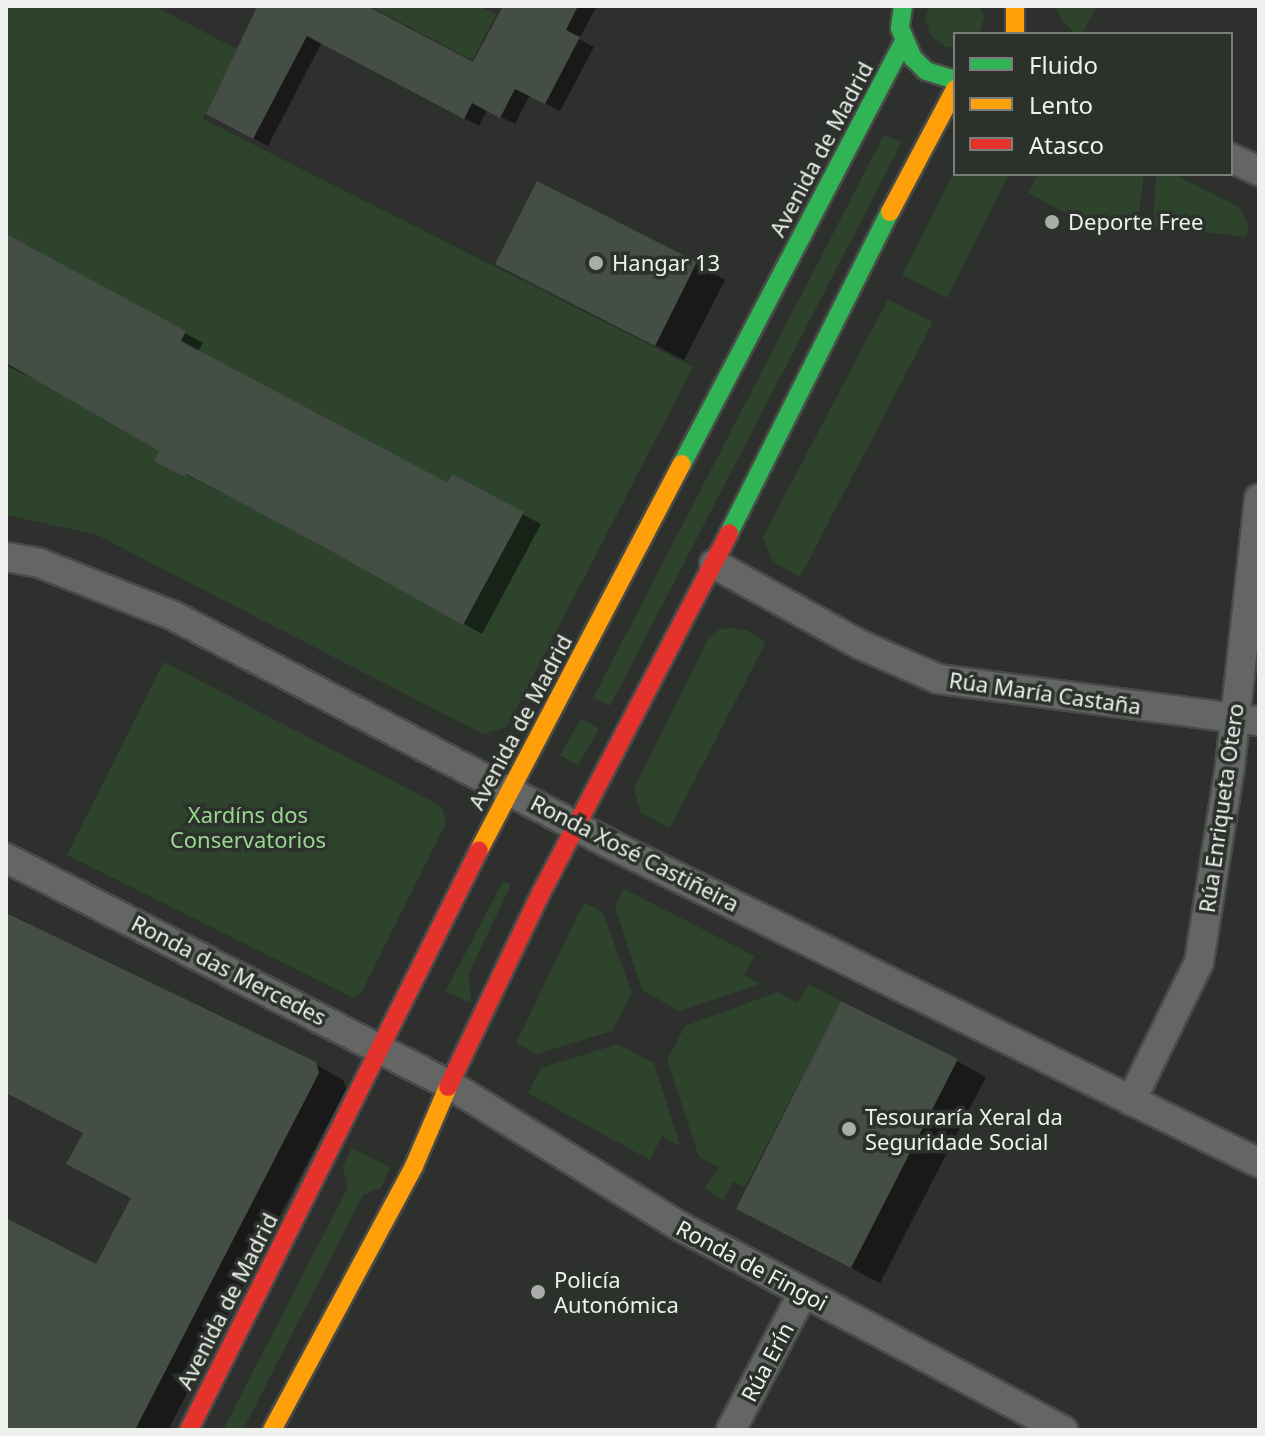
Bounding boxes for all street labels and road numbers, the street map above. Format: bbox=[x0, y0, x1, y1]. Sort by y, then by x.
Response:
street label: Avenida de Madrid bbox=[764, 57, 878, 241]
street label: Avenida de Madrid bbox=[463, 630, 577, 814]
street label: Rúa María Castaña bbox=[947, 666, 1143, 720]
street label: Rúa Enriqueta Otero bbox=[1193, 702, 1249, 914]
street label: Ronda Xosé Castiñeira bbox=[526, 789, 744, 917]
street label: Ronda das Mercedes bbox=[127, 909, 331, 1031]
street label: Avenida de Madrid bbox=[171, 1208, 283, 1394]
street label: Ronda de Fingoi bbox=[672, 1214, 832, 1316]
street label: Rúa Erín bbox=[735, 1318, 799, 1406]

